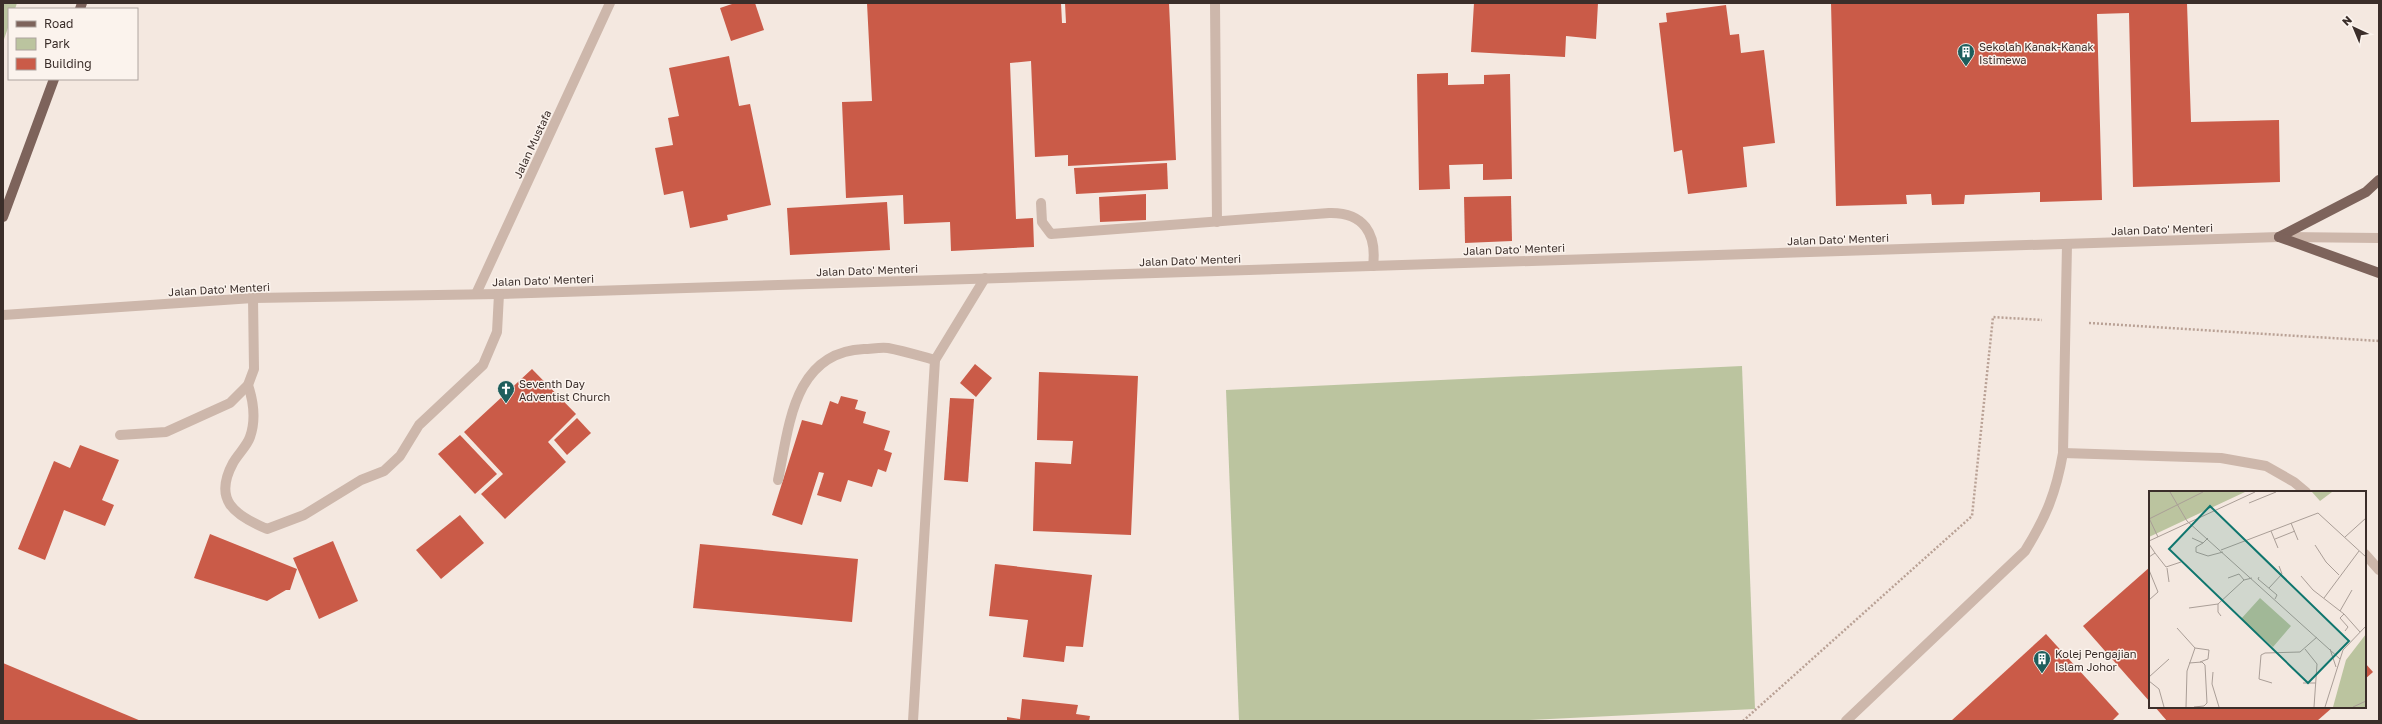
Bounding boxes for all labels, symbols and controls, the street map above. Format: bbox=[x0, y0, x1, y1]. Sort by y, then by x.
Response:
legend bbox=[8, 8, 138, 80]
north arrow bbox=[2334, 8, 2374, 48]
text: N bbox=[2339, 13, 2354, 28]
text: Road bbox=[44, 16, 73, 31]
text: Park bbox=[44, 36, 70, 51]
place label: Sekolah Kanak-Kanak Istimewa bbox=[1979, 40, 2094, 66]
building icon: Sekolah Kanak-Kanak Istimewa bbox=[1956, 42, 1976, 67]
text: Building bbox=[44, 56, 92, 71]
street label: Jalan Mustafa bbox=[510, 108, 554, 180]
street label: Jalan Dato' Menteri bbox=[2111, 221, 2213, 237]
street label: Jalan Dato' Menteri bbox=[1787, 231, 1889, 247]
street label: Jalan Dato' Menteri bbox=[1463, 241, 1565, 257]
street label: Jalan Dato' Menteri bbox=[1139, 252, 1241, 268]
street label: Jalan Dato' Menteri bbox=[816, 262, 918, 278]
street label: Jalan Dato' Menteri bbox=[492, 272, 594, 288]
street label: Jalan Dato' Menteri bbox=[168, 280, 270, 298]
place label: Seventh Day Adventist Church bbox=[519, 377, 610, 403]
church icon: Seventh Day Adventist Church bbox=[496, 379, 516, 404]
inset map bbox=[2149, 491, 2366, 708]
place label: Kolej Pengajian Islam Johor bbox=[2055, 647, 2137, 673]
building icon: Kolej Pengajian Islam Johor bbox=[2032, 649, 2052, 674]

